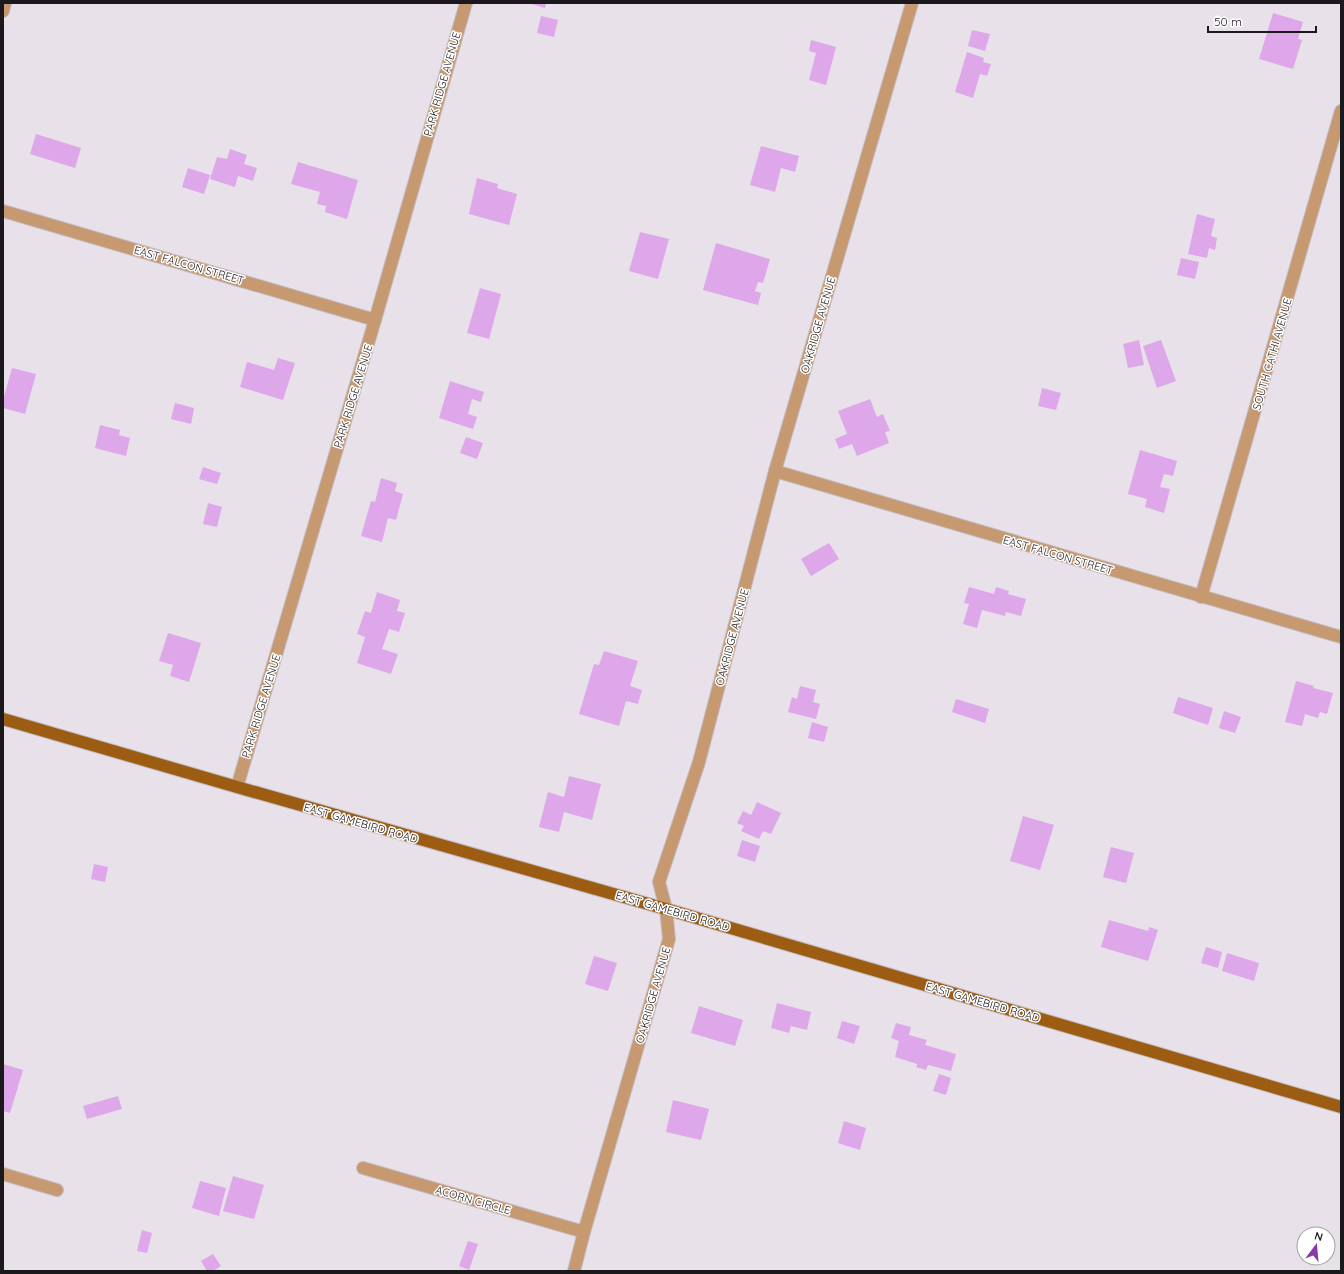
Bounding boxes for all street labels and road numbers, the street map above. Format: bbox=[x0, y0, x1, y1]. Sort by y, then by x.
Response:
street label: PARK RIDGE AVENUE bbox=[420, 30, 464, 138]
street label: EAST FALCON STREET bbox=[132, 243, 246, 288]
street label: OAKRIDGE AVENUE bbox=[798, 275, 838, 375]
street label: SOUTH CATHI AVENUE bbox=[1249, 296, 1295, 412]
street label: PARK RIDGE AVENUE bbox=[331, 342, 375, 450]
street label: EAST FALCON STREET bbox=[1001, 533, 1115, 578]
street label: OAKRIDGE AVENUE bbox=[712, 587, 752, 687]
street label: PARK RIDGE AVENUE bbox=[239, 652, 283, 760]
street label: EAST GAMEBIRD ROAD bbox=[302, 800, 420, 846]
street label: EAST GAMEBIRD ROAD bbox=[614, 888, 732, 934]
street label: OAKRIDGE AVENUE bbox=[633, 945, 673, 1045]
street label: EAST GAMEBIRD ROAD bbox=[924, 979, 1042, 1025]
street label: ACORN CIRCLE bbox=[434, 1183, 512, 1217]

